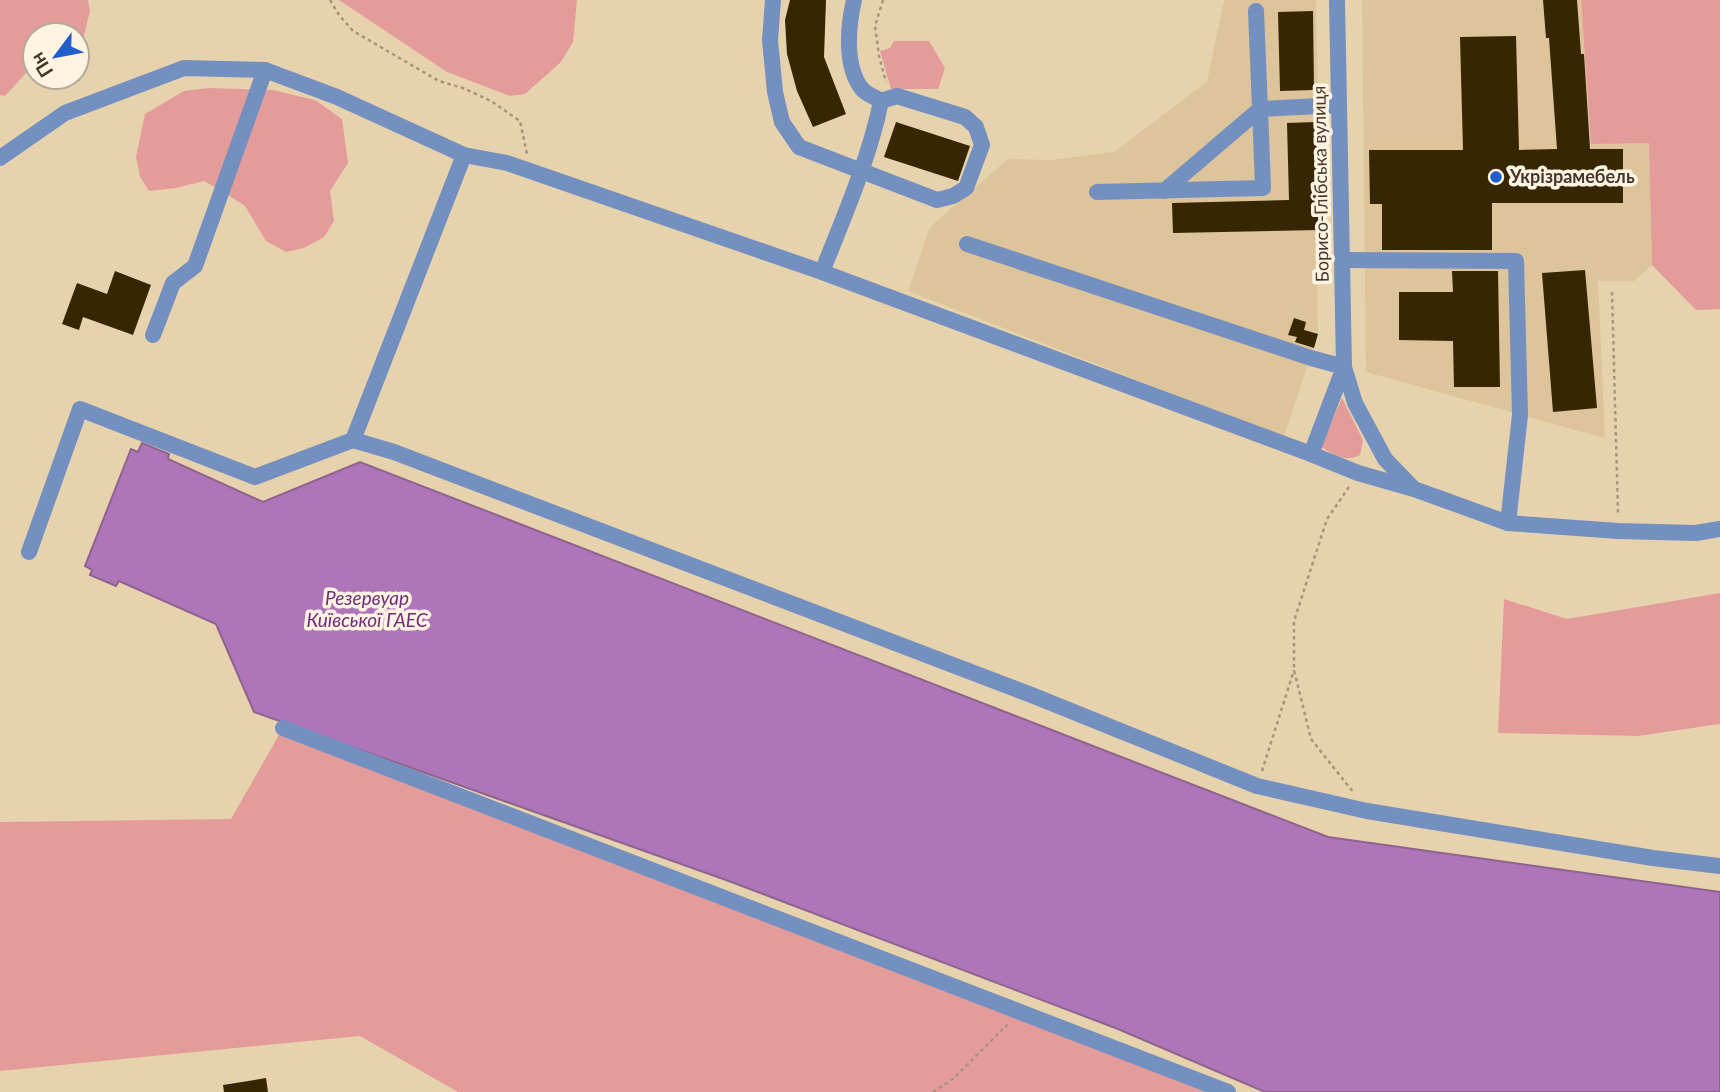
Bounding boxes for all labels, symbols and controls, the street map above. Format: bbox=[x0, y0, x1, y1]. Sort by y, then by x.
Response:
north arrow bbox=[21, 21, 91, 91]
text: Пн bbox=[25, 49, 57, 82]
street label: Борисо-Глібська вулиця bbox=[1307, 86, 1333, 282]
place label: Укрізрамебель bbox=[1509, 165, 1635, 187]
marker: Укрізрамебель bbox=[1488, 169, 1504, 185]
water label: Резервуар Київської ГАЕС bbox=[306, 586, 429, 631]

